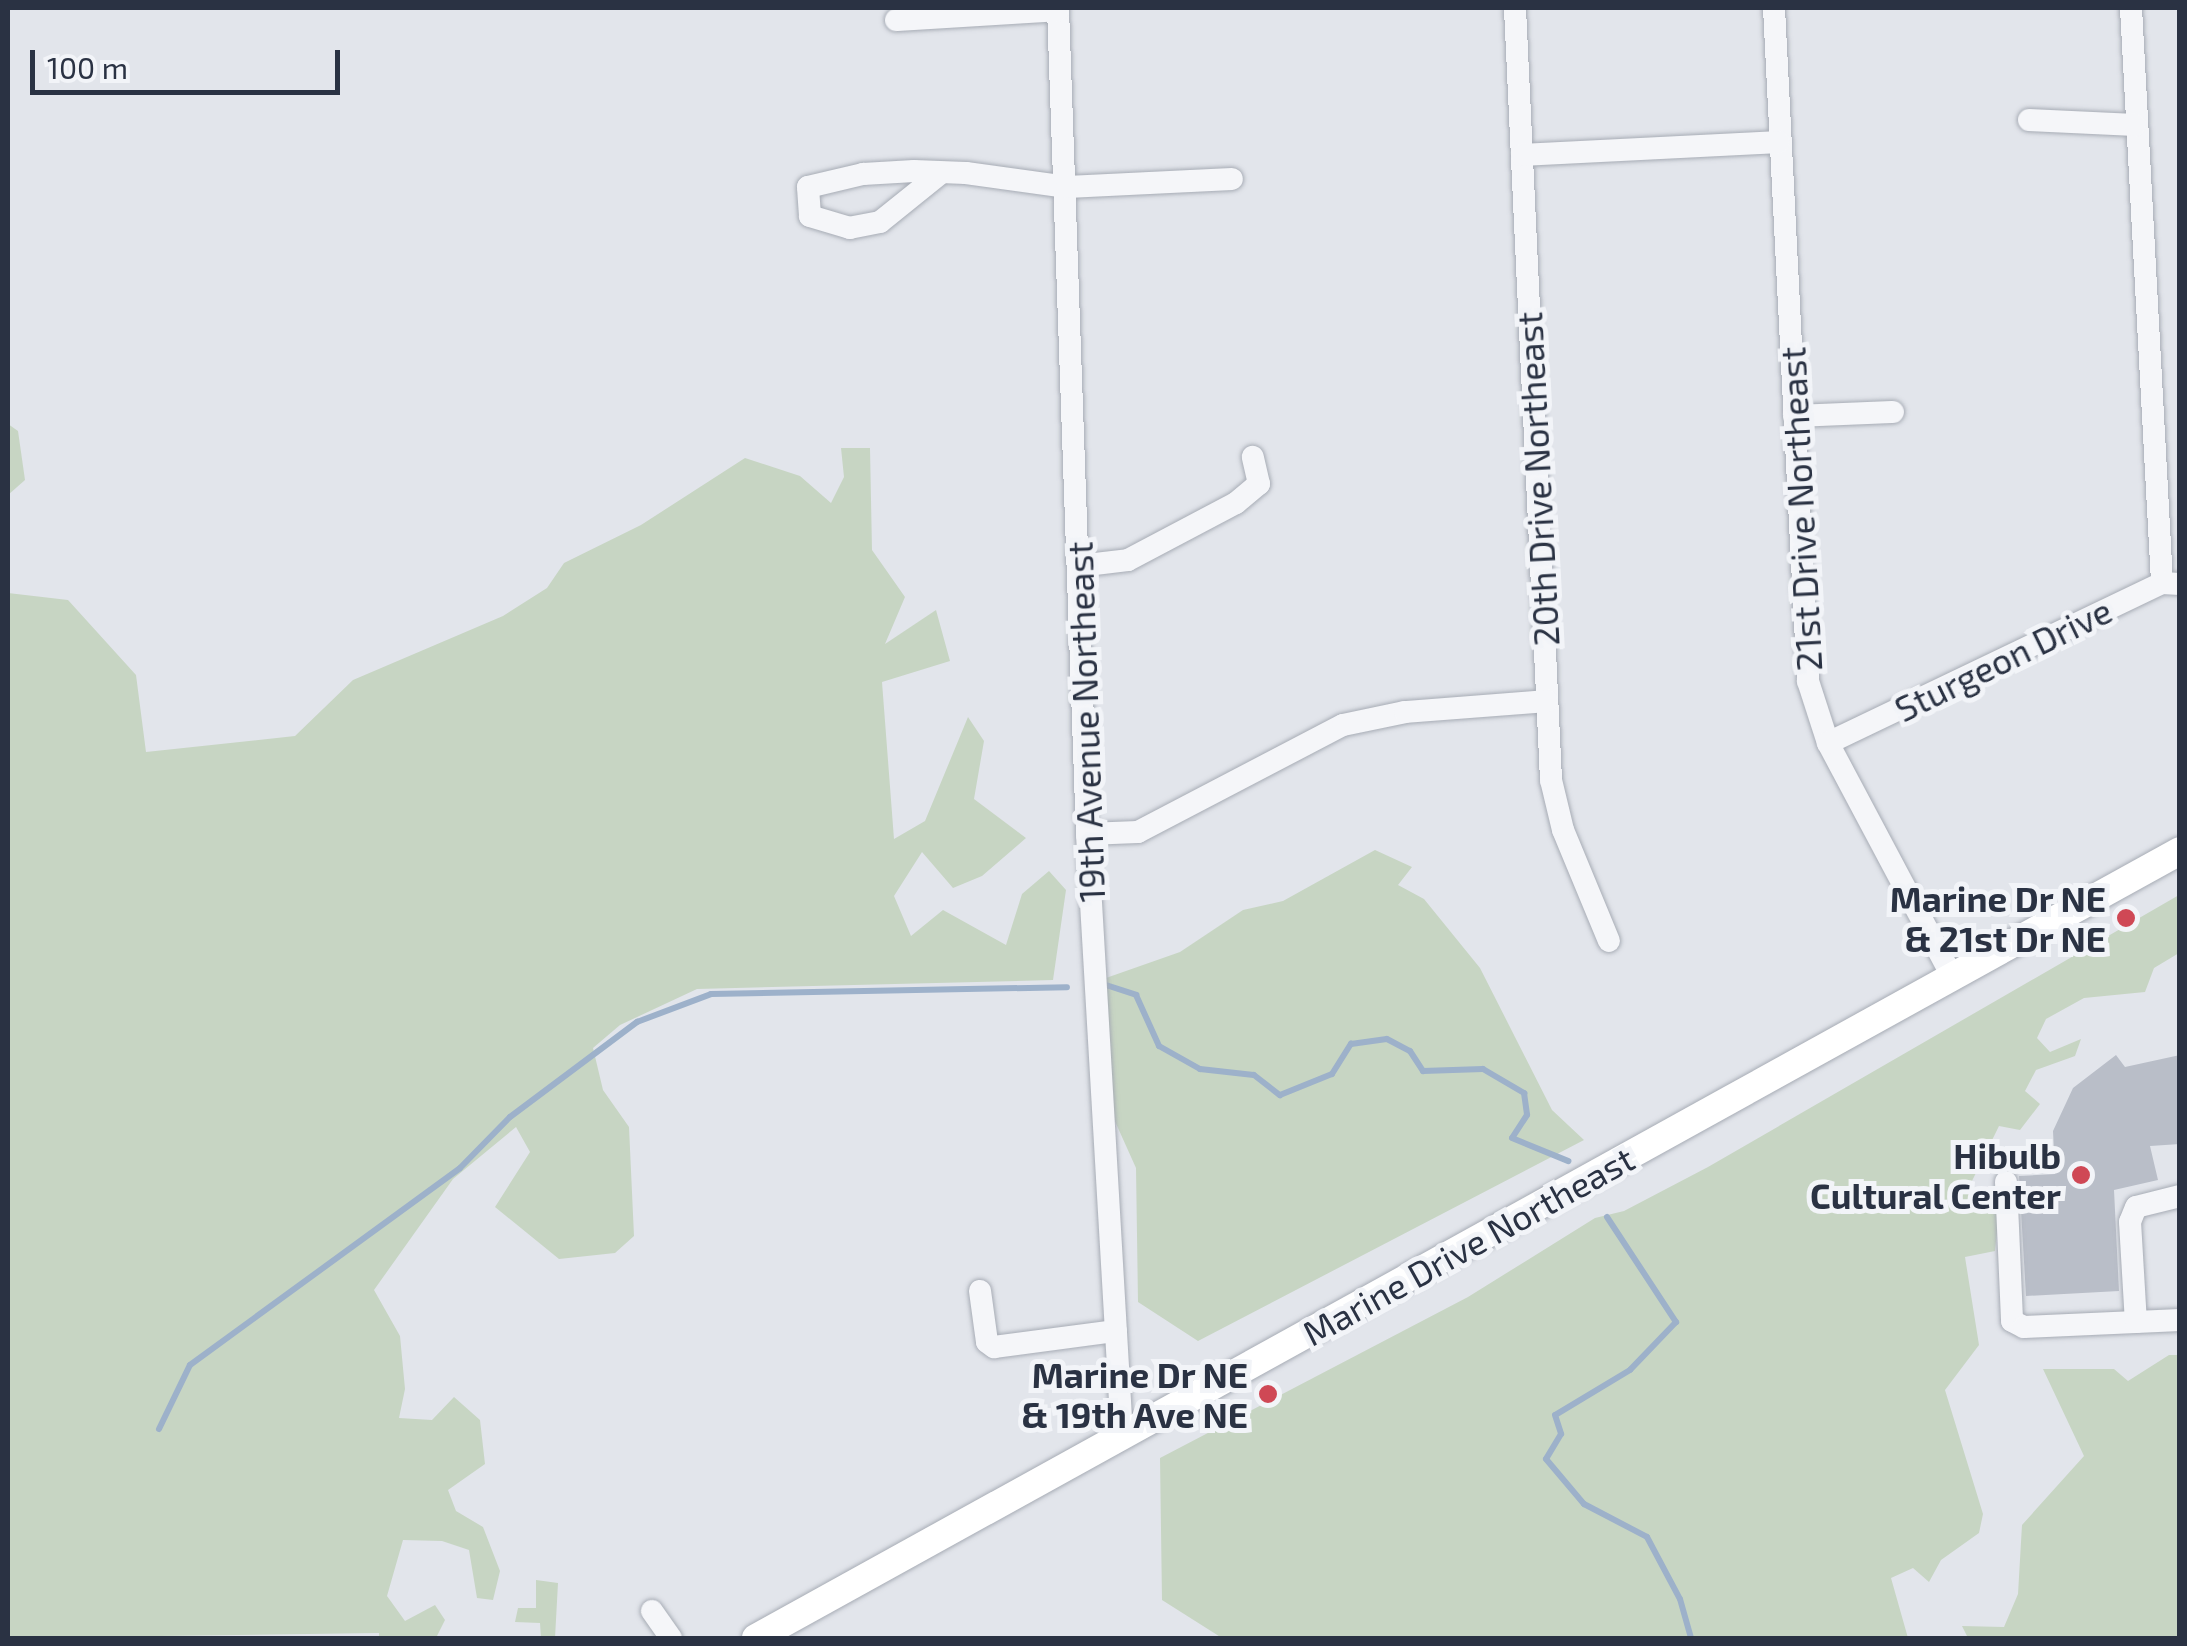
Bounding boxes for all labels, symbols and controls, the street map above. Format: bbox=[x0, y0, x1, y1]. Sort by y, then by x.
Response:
scale bar bbox=[35, 30, 345, 92]
text: 100 m bbox=[47, 49, 128, 85]
street label: 20th Drive Northeast bbox=[1507, 311, 1567, 647]
street label: 21st Drive Northeast bbox=[1771, 346, 1829, 672]
street label: 19th Avenue Northeast bbox=[1058, 540, 1112, 904]
street label: Sturgeon Drive bbox=[1888, 588, 2118, 730]
place label: Marine Dr NE & 21st Dr NE bbox=[1889, 877, 2106, 959]
marker: Marine Dr NE & 21st Dr NE bbox=[2115, 907, 2137, 929]
place label: Hibulb Cultural Center bbox=[1809, 1134, 2061, 1216]
street label: Marine Drive Northeast bbox=[1295, 1136, 1641, 1354]
marker: Hibulb Cultural Center bbox=[2070, 1164, 2092, 1186]
place label: Marine Dr NE & 19th Ave NE bbox=[1021, 1353, 1248, 1435]
marker: Marine Dr NE & 19th Ave NE bbox=[1257, 1383, 1279, 1405]

